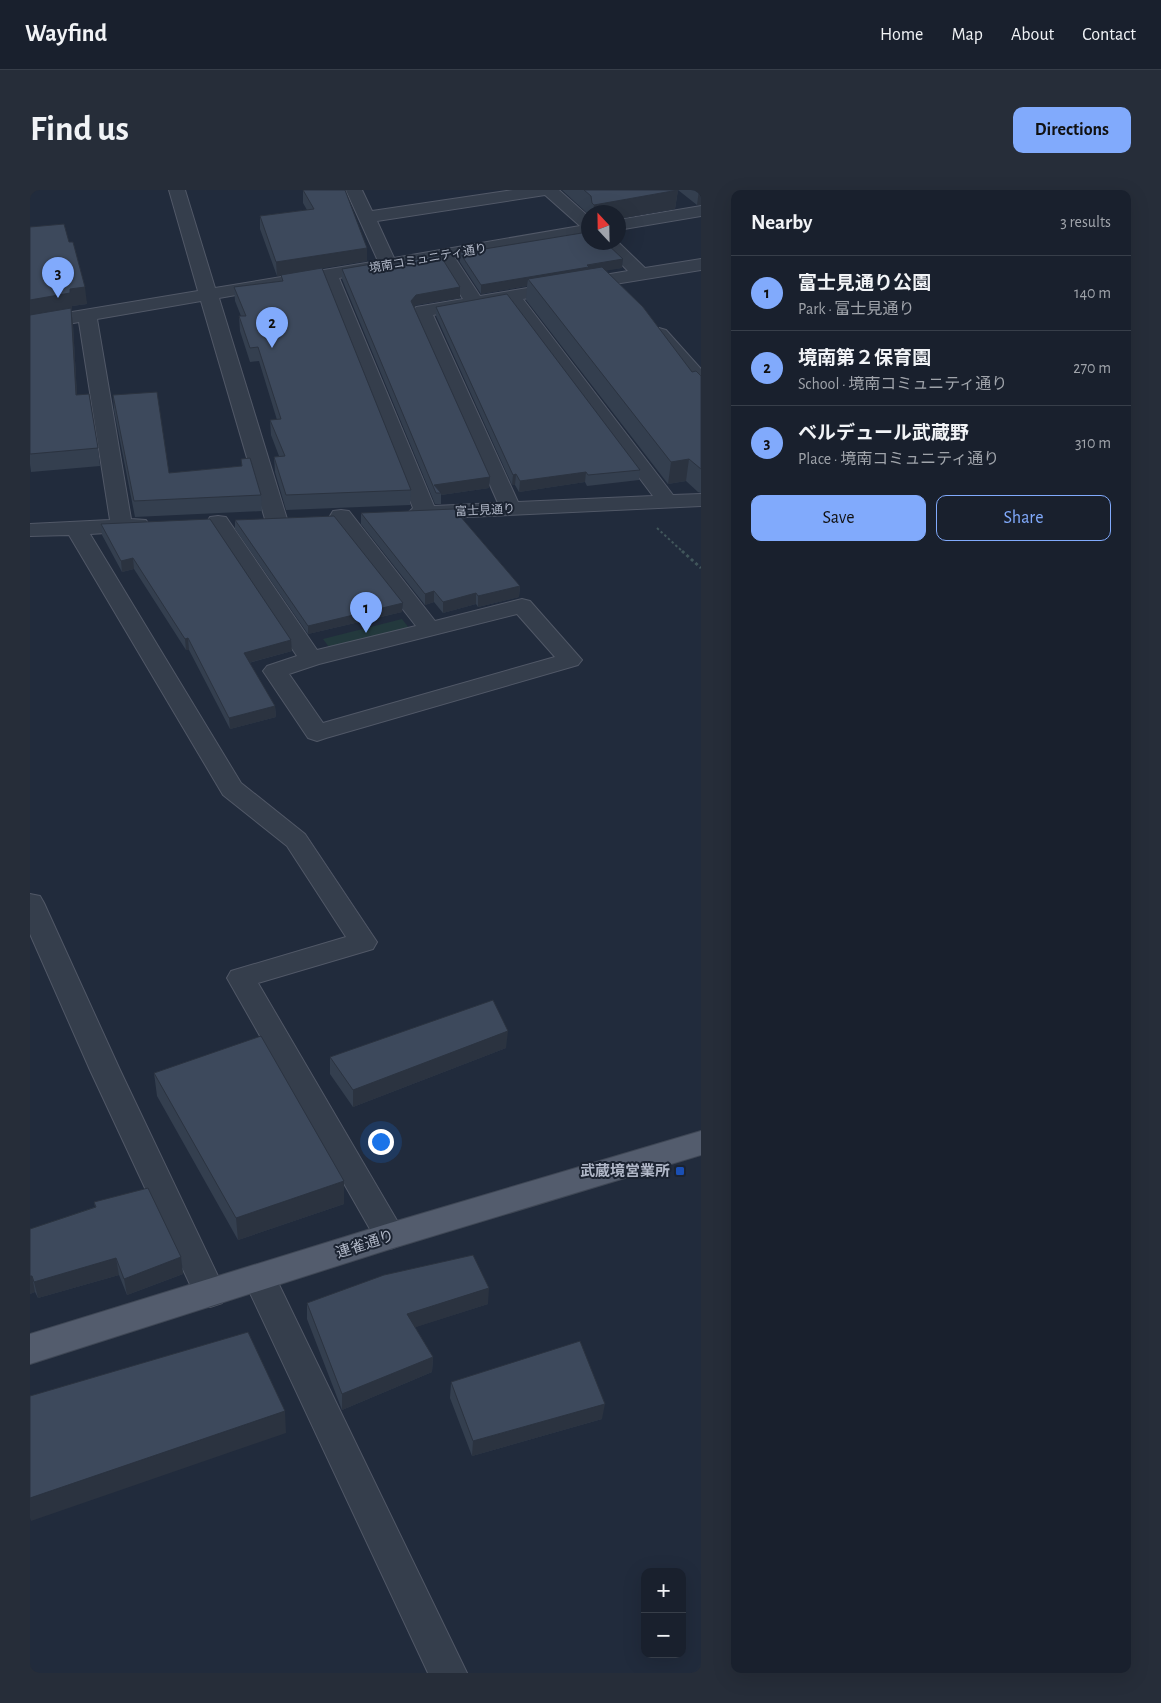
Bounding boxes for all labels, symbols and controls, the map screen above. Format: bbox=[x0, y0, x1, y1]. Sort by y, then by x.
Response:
text: Wayfind bbox=[25, 22, 107, 46]
text: Home bbox=[880, 26, 923, 44]
text: Map bbox=[951, 26, 983, 44]
text: About bbox=[1011, 26, 1054, 44]
text: Contact bbox=[1082, 26, 1136, 44]
button: Directions bbox=[1013, 107, 1131, 153]
text: Find us bbox=[30, 112, 129, 147]
north arrow bbox=[581, 205, 626, 250]
text: Nearby bbox=[751, 212, 812, 233]
text: 3 results bbox=[1060, 214, 1111, 230]
street label: 境南コミュニティ通り bbox=[368, 241, 488, 274]
pin: 3 bbox=[42, 257, 74, 298]
text: 富士見通り公園 bbox=[798, 274, 931, 293]
text: 1 bbox=[764, 285, 770, 301]
text: 140 m bbox=[1074, 285, 1111, 301]
text: Park · 富士見通り bbox=[798, 301, 915, 317]
pin: 2 bbox=[256, 307, 288, 348]
text: 境南第２保育園 bbox=[798, 349, 931, 368]
text: 2 bbox=[763, 360, 771, 376]
text: 270 m bbox=[1073, 360, 1111, 376]
text: School · 境南コミュニティ通り bbox=[798, 376, 1007, 392]
text: ベルデュール武蔵野 bbox=[798, 424, 969, 443]
text: 3 bbox=[764, 435, 770, 451]
text: 310 m bbox=[1075, 435, 1111, 451]
text: Place · 境南コミュニティ通り bbox=[798, 451, 999, 467]
button: Save bbox=[751, 495, 926, 541]
button: Share bbox=[936, 495, 1111, 541]
street label: 富士見通り bbox=[455, 501, 515, 518]
pin: 1 bbox=[350, 592, 382, 633]
your location bbox=[368, 1129, 394, 1155]
place label: 武蔵境営業所 bbox=[580, 1163, 670, 1179]
marker: 武蔵境営業所 bbox=[674, 1165, 686, 1177]
street label: 連雀通り bbox=[334, 1227, 396, 1261]
map controls bbox=[641, 1568, 686, 1658]
button: + bbox=[641, 1568, 686, 1613]
button: − bbox=[641, 1613, 686, 1658]

